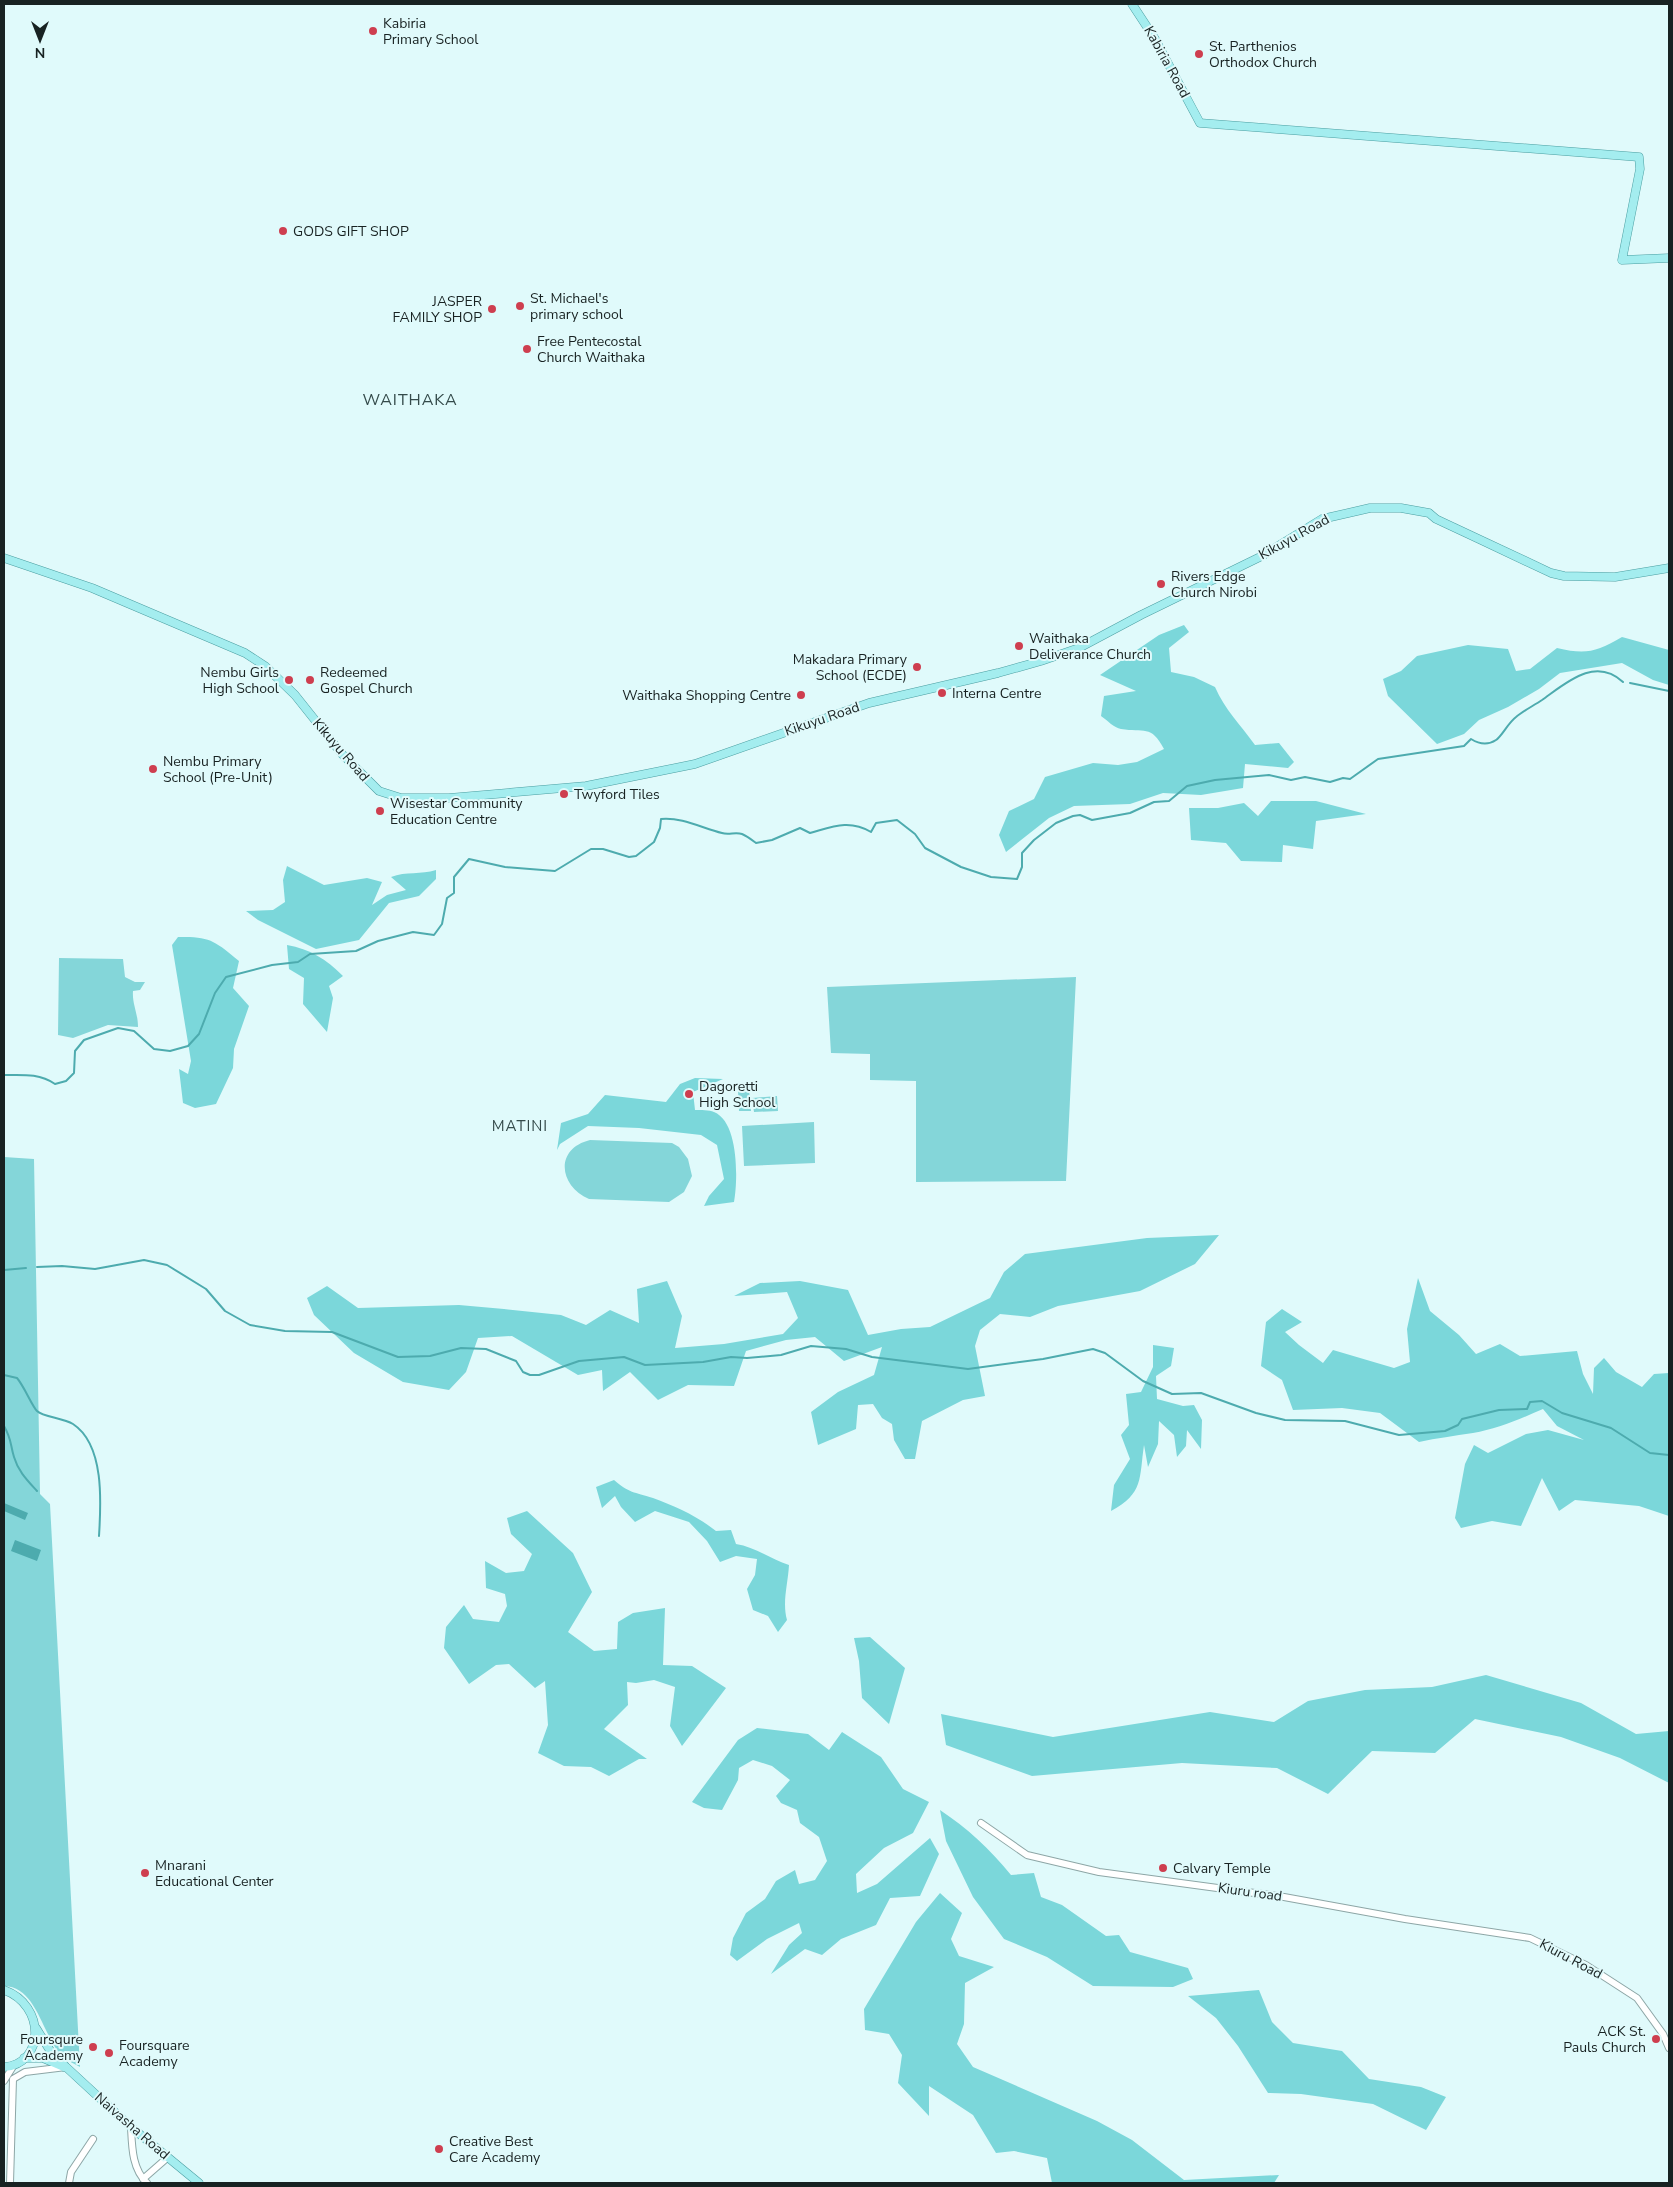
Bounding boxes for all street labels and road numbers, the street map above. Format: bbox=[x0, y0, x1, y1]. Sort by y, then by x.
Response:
street label: Kabiria Road bbox=[1139, 23, 1195, 101]
street label: Kikuyu Road bbox=[1255, 510, 1333, 564]
street label: Kikuyu Road bbox=[782, 697, 862, 741]
street label: Kikuyu Road bbox=[308, 714, 374, 786]
street label: Kiuru road bbox=[1217, 1878, 1283, 1906]
street label: Kiuru Road bbox=[1536, 1934, 1606, 1984]
street label: Naivasha Road bbox=[90, 2088, 174, 2164]

